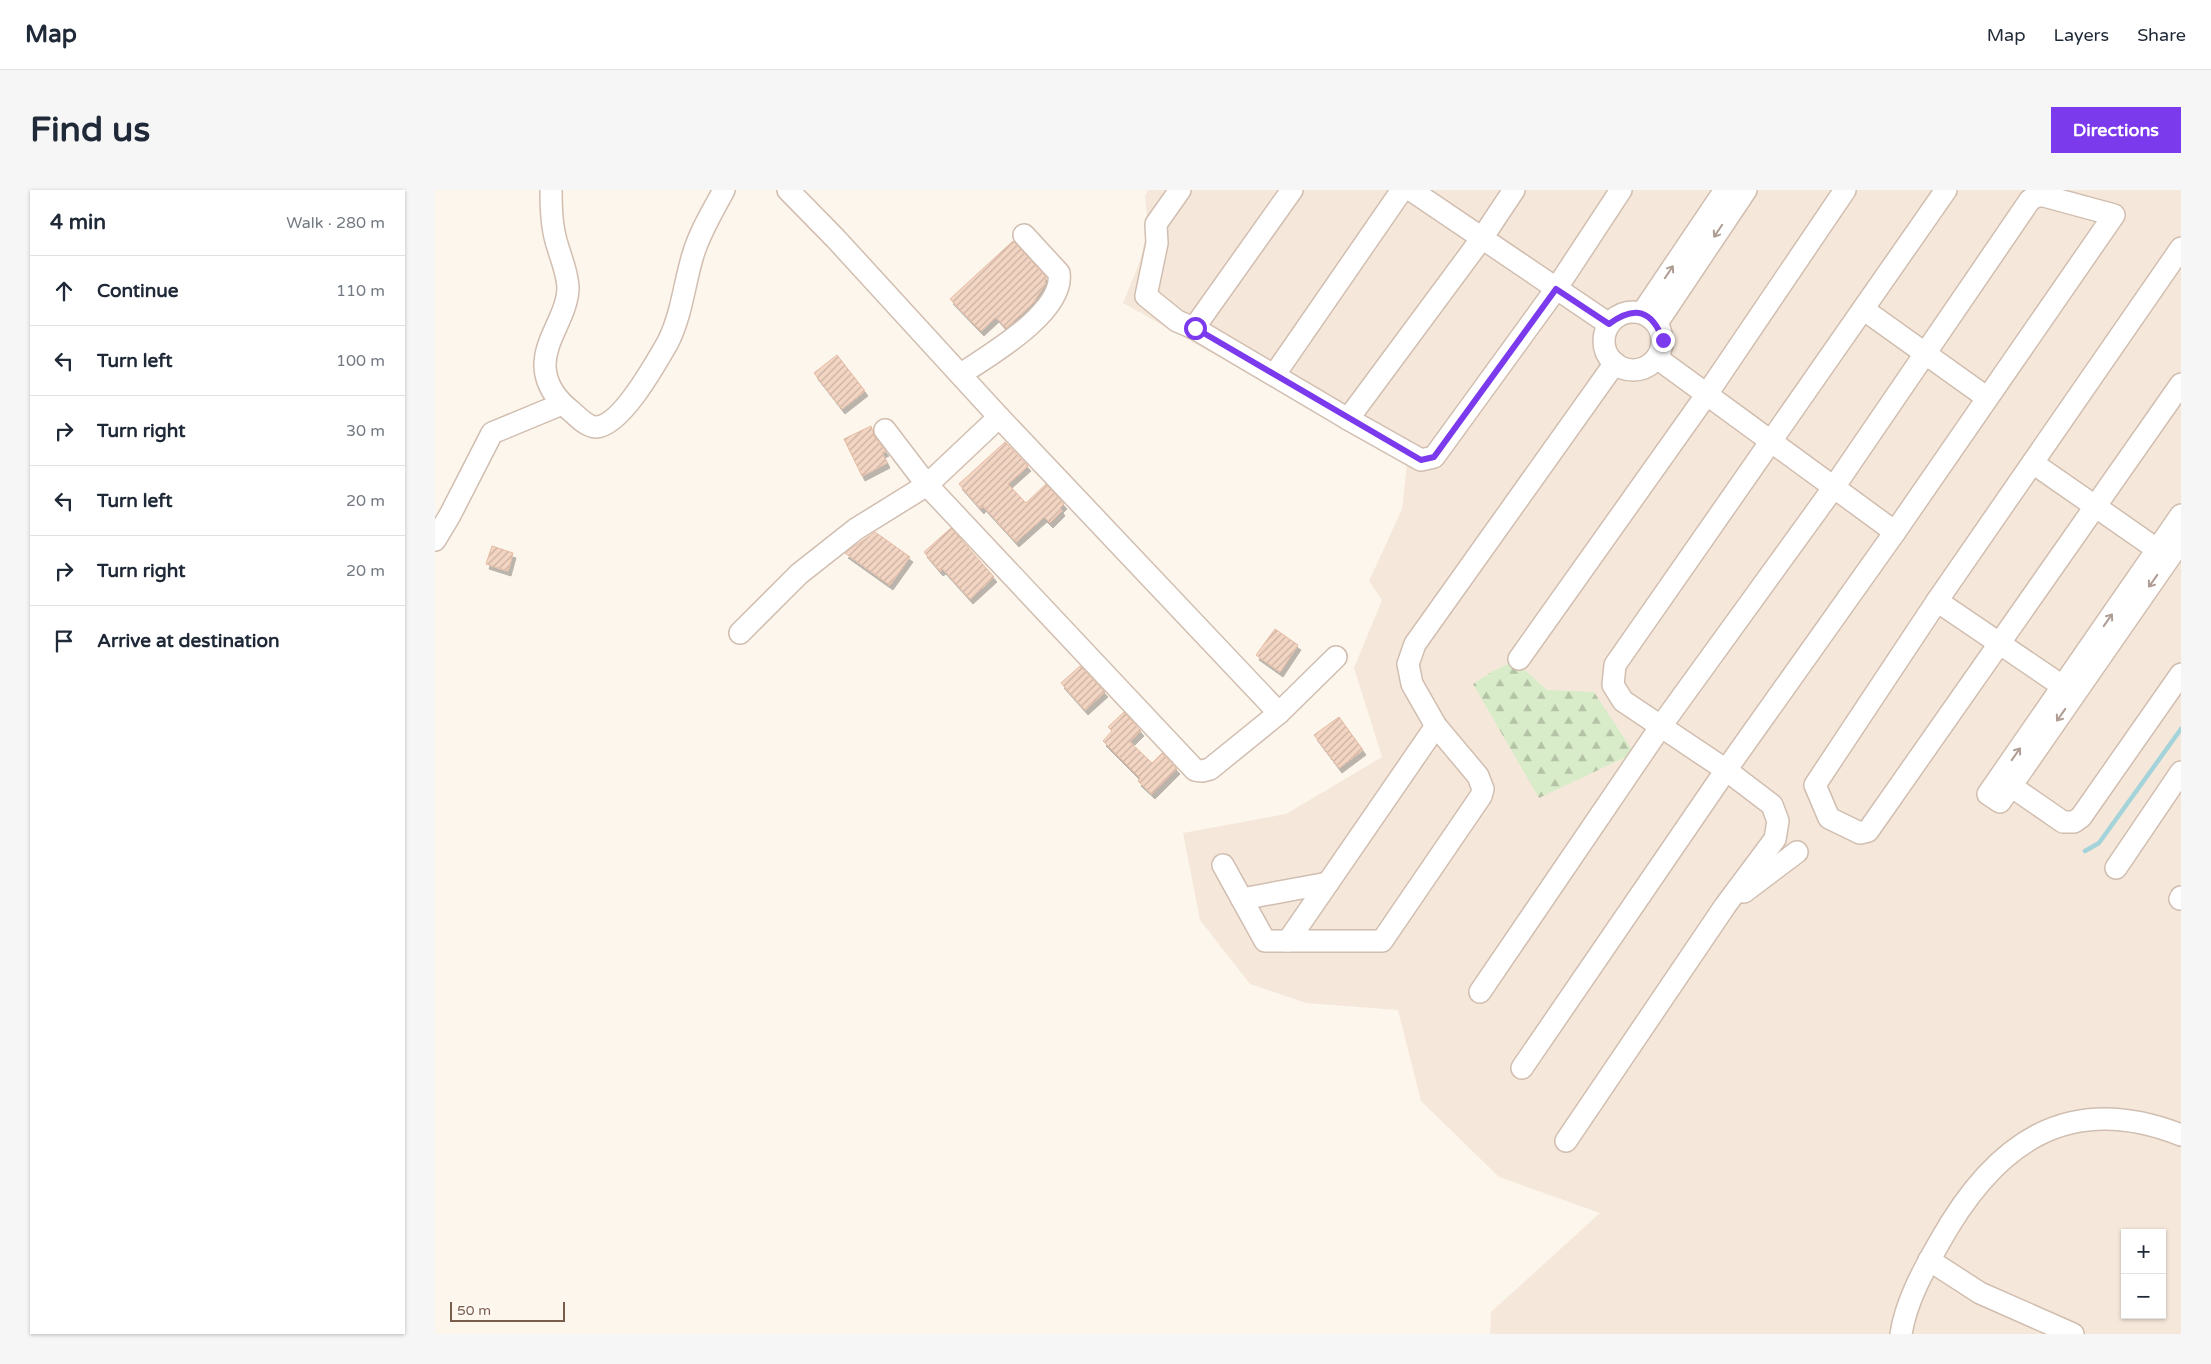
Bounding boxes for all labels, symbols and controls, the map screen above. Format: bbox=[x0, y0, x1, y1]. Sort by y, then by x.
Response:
text: Map bbox=[25, 20, 77, 49]
text: Map bbox=[1987, 24, 2026, 46]
text: Layers bbox=[2054, 24, 2109, 46]
text: Share bbox=[2137, 24, 2186, 46]
button: Directions bbox=[2051, 107, 2181, 153]
text: Find us bbox=[30, 109, 150, 151]
text: 4 min bbox=[50, 210, 106, 235]
text: Walk · 280 m bbox=[286, 213, 385, 233]
one-way arrow bbox=[1713, 223, 1723, 237]
one-way arrow bbox=[1664, 266, 1674, 280]
icon: ahead bbox=[50, 277, 78, 305]
text: Continue bbox=[97, 280, 179, 302]
text: 110 m bbox=[336, 281, 385, 301]
route start bbox=[1184, 317, 1207, 340]
route end bbox=[1652, 329, 1675, 352]
icon: left bbox=[50, 347, 78, 375]
text: Turn left bbox=[97, 350, 173, 372]
text: 100 m bbox=[336, 351, 385, 371]
icon: right bbox=[50, 417, 78, 445]
text: Turn right bbox=[97, 420, 185, 442]
text: 30 m bbox=[346, 421, 385, 441]
icon: left bbox=[50, 487, 78, 515]
text: Turn left bbox=[97, 490, 173, 512]
text: 20 m bbox=[346, 491, 385, 511]
icon: right bbox=[50, 557, 78, 585]
text: Turn right bbox=[97, 560, 185, 582]
text: 20 m bbox=[346, 561, 385, 581]
one-way arrow bbox=[2148, 574, 2158, 588]
one-way arrow bbox=[2103, 613, 2113, 627]
icon: arrive bbox=[50, 627, 78, 655]
text: Arrive at destination bbox=[97, 630, 280, 652]
one-way arrow bbox=[2056, 707, 2066, 721]
one-way arrow bbox=[2011, 747, 2021, 761]
map controls bbox=[2121, 1229, 2166, 1319]
button: + bbox=[2121, 1229, 2166, 1274]
button: − bbox=[2121, 1274, 2166, 1319]
scale bar bbox=[450, 1299, 565, 1322]
text: 50 m bbox=[457, 1302, 491, 1319]

